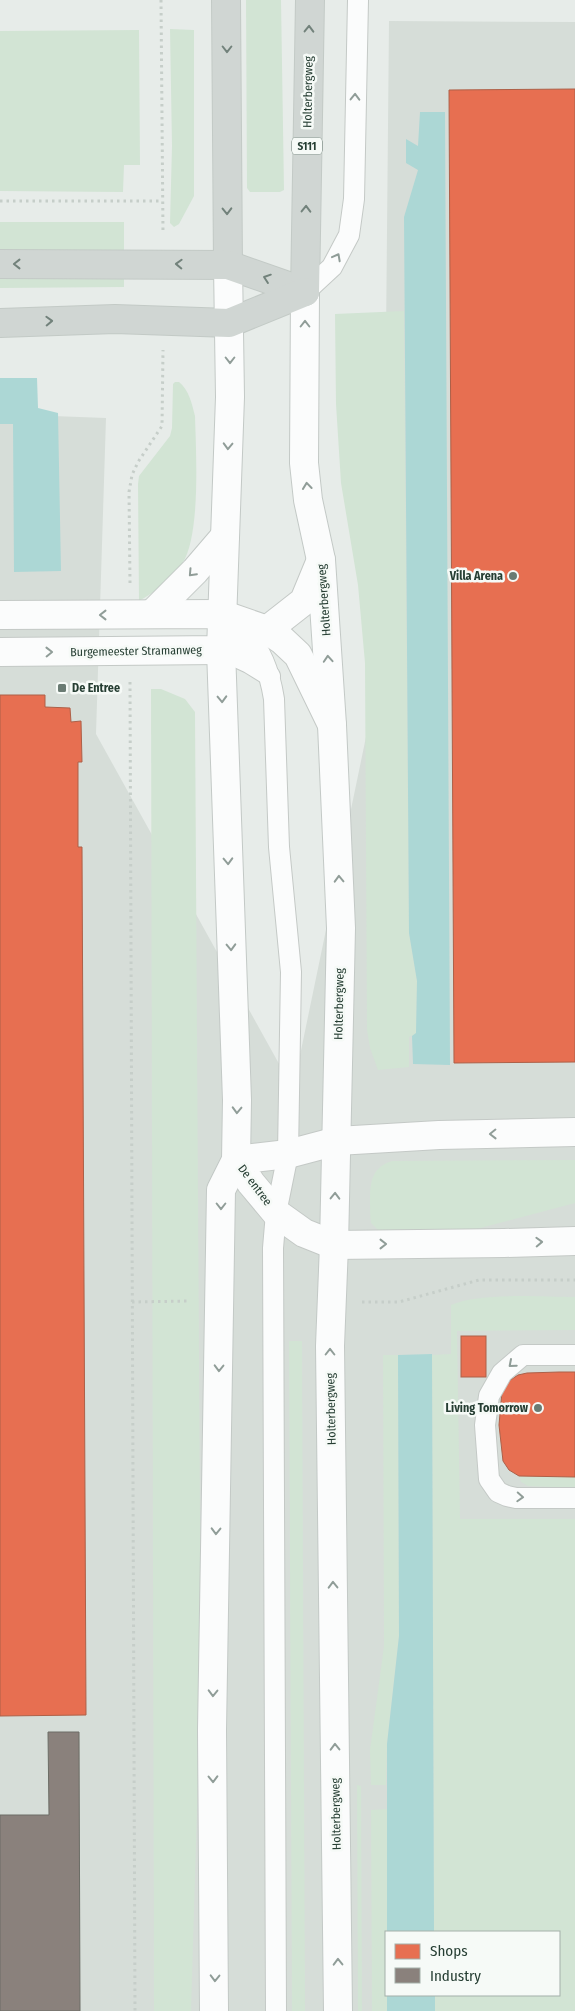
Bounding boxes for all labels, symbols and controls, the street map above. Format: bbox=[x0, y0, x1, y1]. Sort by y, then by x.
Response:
one-way arrow bbox=[304, 24, 314, 32]
one-way arrow bbox=[222, 45, 232, 53]
street label: Holterbergweg bbox=[300, 56, 316, 128]
one-way arrow bbox=[350, 93, 360, 101]
road number: S111 bbox=[292, 138, 322, 154]
one-way arrow bbox=[301, 204, 311, 212]
one-way arrow bbox=[222, 208, 232, 215]
one-way arrow bbox=[331, 253, 341, 262]
one-way arrow bbox=[12, 259, 20, 269]
one-way arrow bbox=[175, 259, 183, 270]
one-way arrow bbox=[263, 274, 271, 284]
one-way arrow bbox=[45, 316, 53, 326]
one-way arrow bbox=[300, 319, 310, 327]
one-way arrow bbox=[224, 356, 235, 364]
one-way arrow bbox=[223, 442, 233, 450]
one-way arrow bbox=[302, 482, 313, 490]
street label: Holterbergweg bbox=[314, 563, 333, 636]
one-way arrow bbox=[189, 567, 198, 576]
place label: Villa Arena bbox=[449, 569, 503, 583]
marker: Villa Arena bbox=[507, 570, 519, 582]
one-way arrow bbox=[99, 610, 106, 620]
street label: Burgemeester Stramanweg bbox=[70, 643, 202, 659]
one-way arrow bbox=[45, 647, 53, 657]
one-way arrow bbox=[323, 655, 334, 663]
place label: De Entree bbox=[72, 681, 120, 695]
marker: De Entree bbox=[56, 682, 68, 694]
one-way arrow bbox=[217, 695, 228, 703]
one-way arrow bbox=[223, 858, 233, 865]
one-way arrow bbox=[334, 875, 344, 882]
one-way arrow bbox=[226, 944, 237, 952]
street label: Holterbergweg bbox=[331, 968, 347, 1040]
one-way arrow bbox=[232, 1106, 242, 1114]
one-way arrow bbox=[489, 1129, 496, 1139]
street label: De entree bbox=[235, 1162, 275, 1208]
one-way arrow bbox=[330, 1192, 341, 1200]
one-way arrow bbox=[216, 1202, 226, 1210]
one-way arrow bbox=[536, 1237, 544, 1248]
one-way arrow bbox=[380, 1239, 387, 1249]
one-way arrow bbox=[325, 1348, 335, 1356]
one-way arrow bbox=[509, 1358, 518, 1367]
one-way arrow bbox=[214, 1364, 224, 1372]
street label: Holterbergweg bbox=[323, 1373, 339, 1445]
place label: Living Tomorrow bbox=[446, 1401, 529, 1415]
marker: Living Tomorrow bbox=[532, 1402, 544, 1414]
one-way arrow bbox=[516, 1492, 524, 1503]
one-way arrow bbox=[211, 1527, 221, 1535]
one-way arrow bbox=[328, 1581, 338, 1588]
one-way arrow bbox=[208, 1690, 218, 1697]
one-way arrow bbox=[330, 1743, 340, 1751]
one-way arrow bbox=[208, 1776, 218, 1783]
street label: Holterbergweg bbox=[328, 1778, 344, 1850]
legend bbox=[385, 1931, 560, 1996]
text: Shops bbox=[430, 1942, 468, 1960]
one-way arrow bbox=[333, 1958, 343, 1966]
text: Industry bbox=[430, 1967, 481, 1985]
one-way arrow bbox=[209, 1974, 220, 1982]

